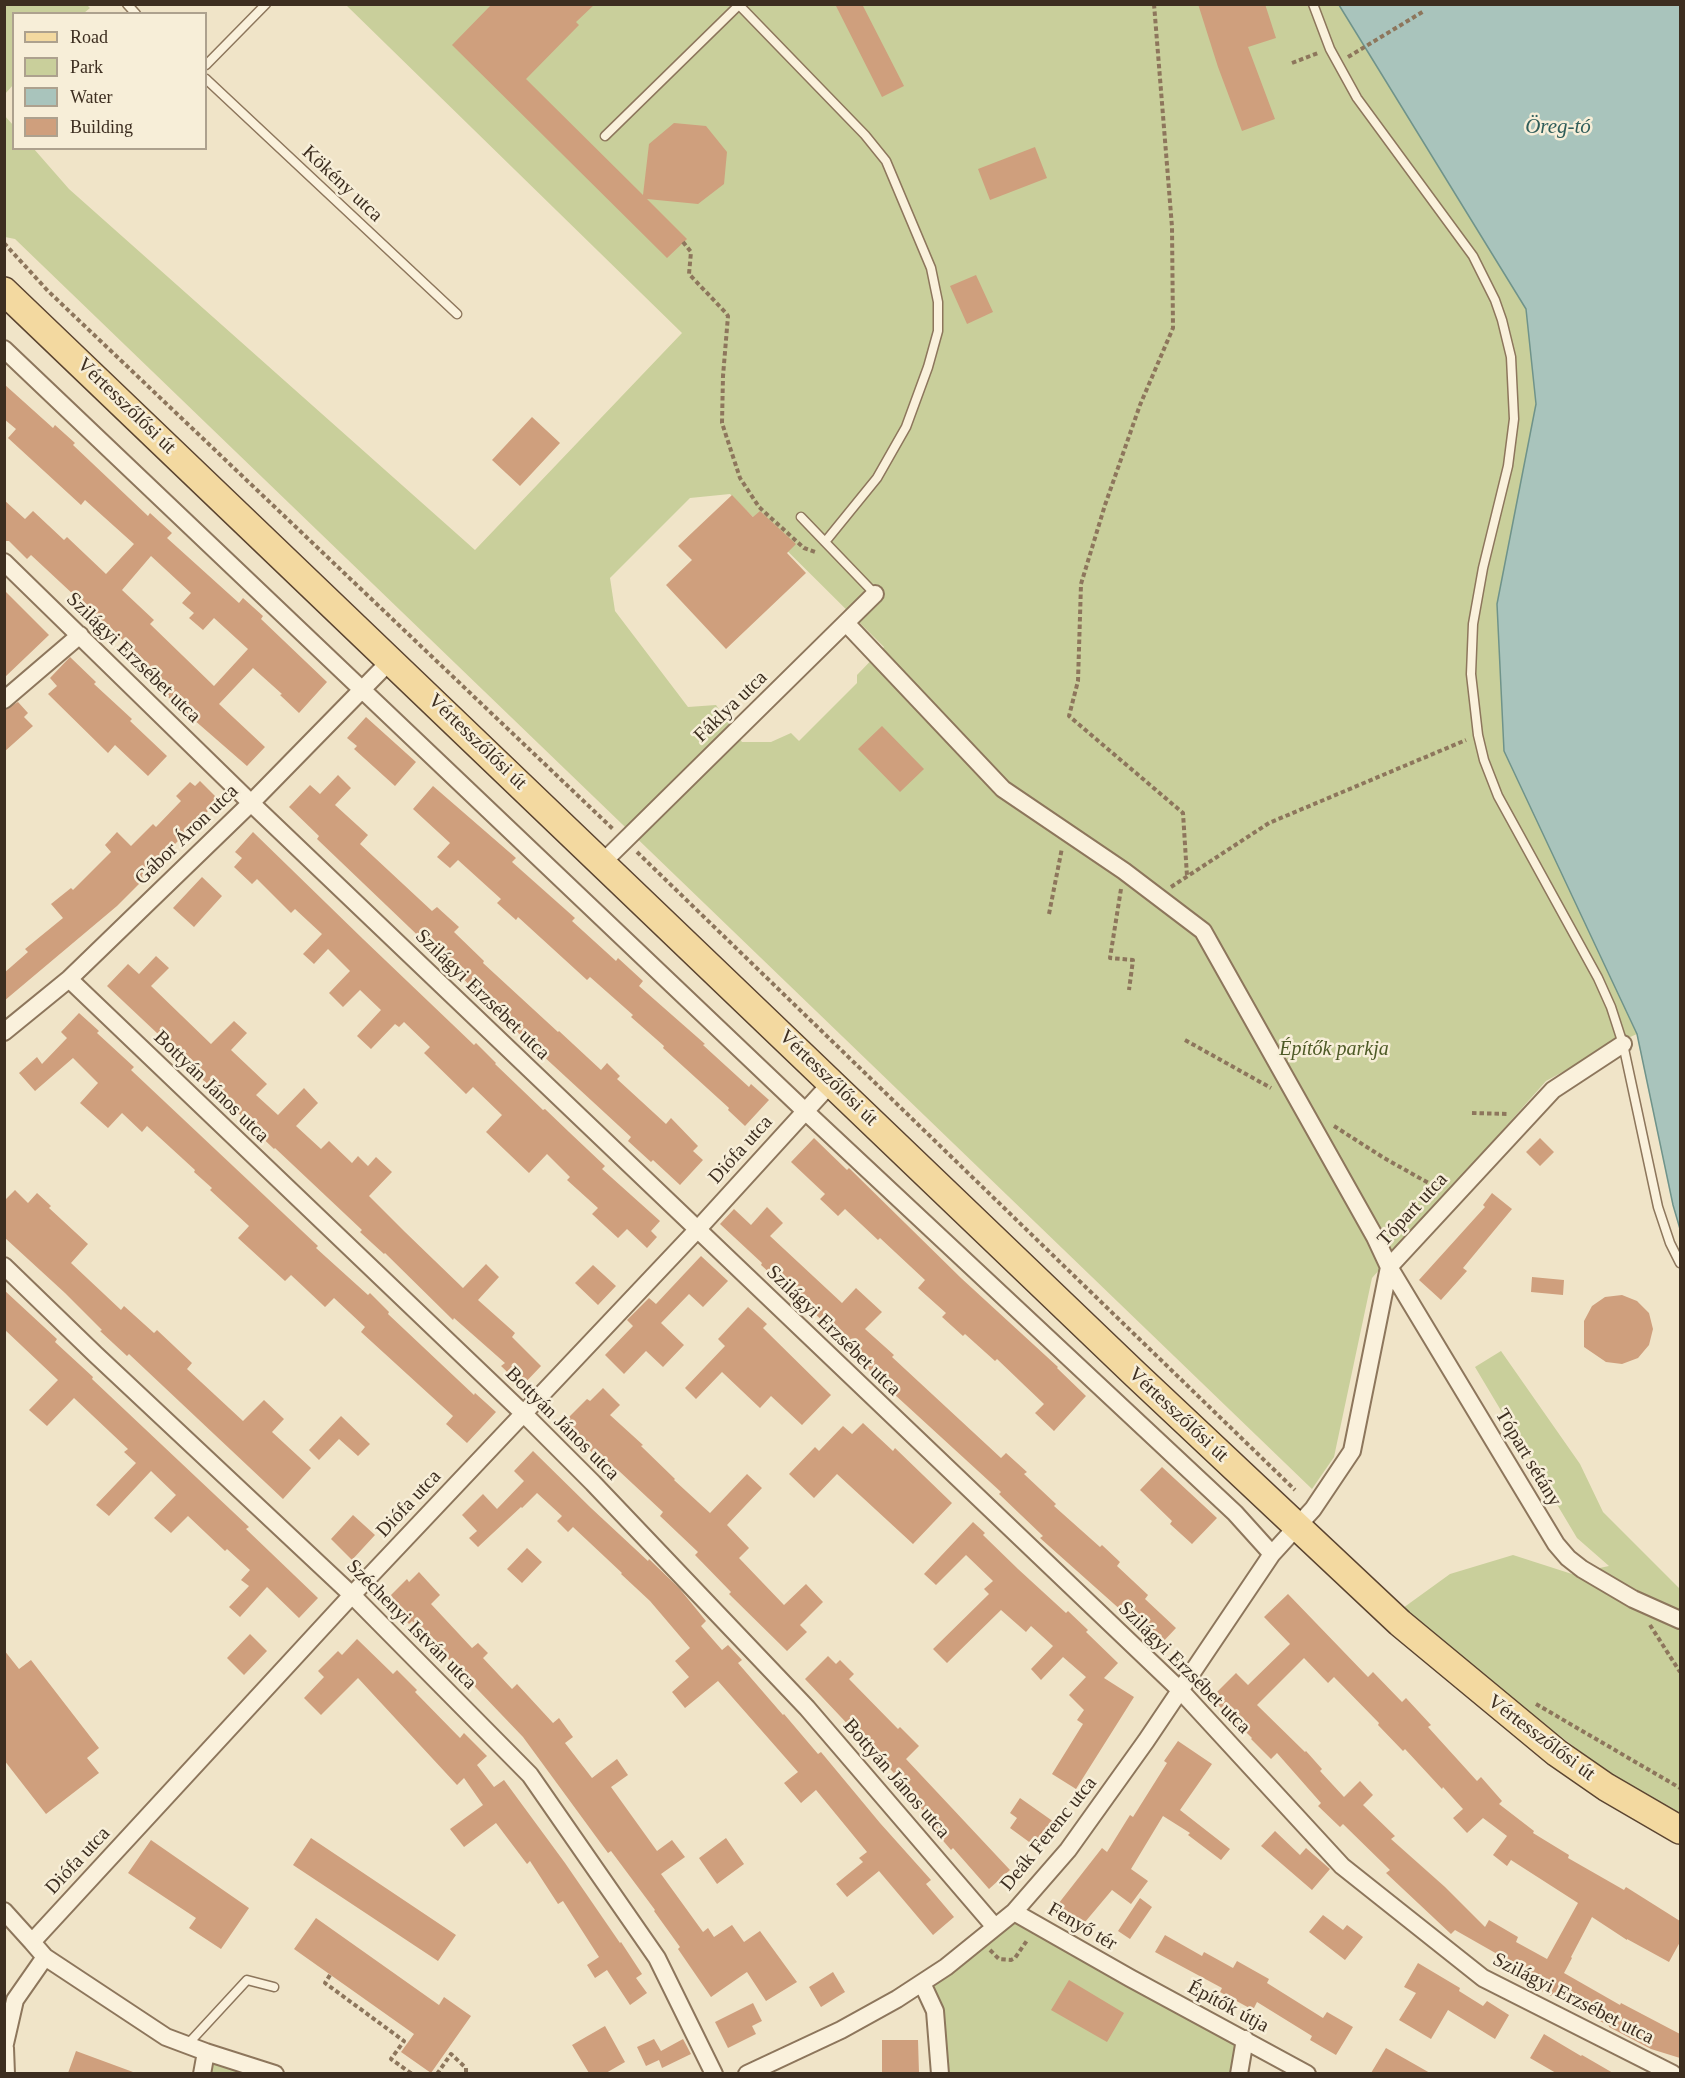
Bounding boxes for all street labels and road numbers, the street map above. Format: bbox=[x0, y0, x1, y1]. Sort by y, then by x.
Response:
street label: Kökény utca bbox=[297, 141, 387, 227]
street label: Vértesszőlősi út bbox=[72, 353, 180, 459]
street label: Szilágyi Erzsébet utca bbox=[61, 588, 205, 728]
street label: Fáklya utca bbox=[689, 666, 773, 748]
street label: Vértesszőlősi út bbox=[423, 689, 531, 795]
street label: Gábor Áron utca bbox=[130, 780, 244, 890]
street label: Szilágyi Erzsébet utca bbox=[410, 925, 554, 1065]
street label: Vértesszőlősi út bbox=[774, 1025, 882, 1131]
street label: Bottyán János utca bbox=[148, 1026, 274, 1148]
street label: Diófa utca bbox=[704, 1111, 778, 1189]
street label: Tópart utca bbox=[1373, 1168, 1453, 1252]
street label: Szilágyi Erzsébet utca bbox=[761, 1261, 905, 1401]
street label: Bottyán János utca bbox=[500, 1362, 624, 1486]
street label: Vértesszőlősi út bbox=[1123, 1362, 1233, 1468]
street label: Tópart sétány bbox=[1490, 1405, 1566, 1511]
street label: Diófa utca bbox=[372, 1465, 446, 1543]
street label: Széchenyi István utca bbox=[341, 1555, 481, 1695]
street label: Szilágyi Erzsébet utca bbox=[1113, 1597, 1255, 1739]
street label: Vértesszőlősi út bbox=[1483, 1690, 1599, 1786]
street label: Bottyán János utca bbox=[837, 1714, 955, 1844]
street label: Deák Ferenc utca bbox=[996, 1772, 1102, 1896]
street label: Diófa utca bbox=[41, 1822, 115, 1900]
street label: Fenyő tér bbox=[1043, 1898, 1121, 1956]
street label: Szilágyi Erzsébet utca bbox=[1488, 1948, 1658, 2050]
street label: Építők útja bbox=[1183, 1976, 1273, 2038]

